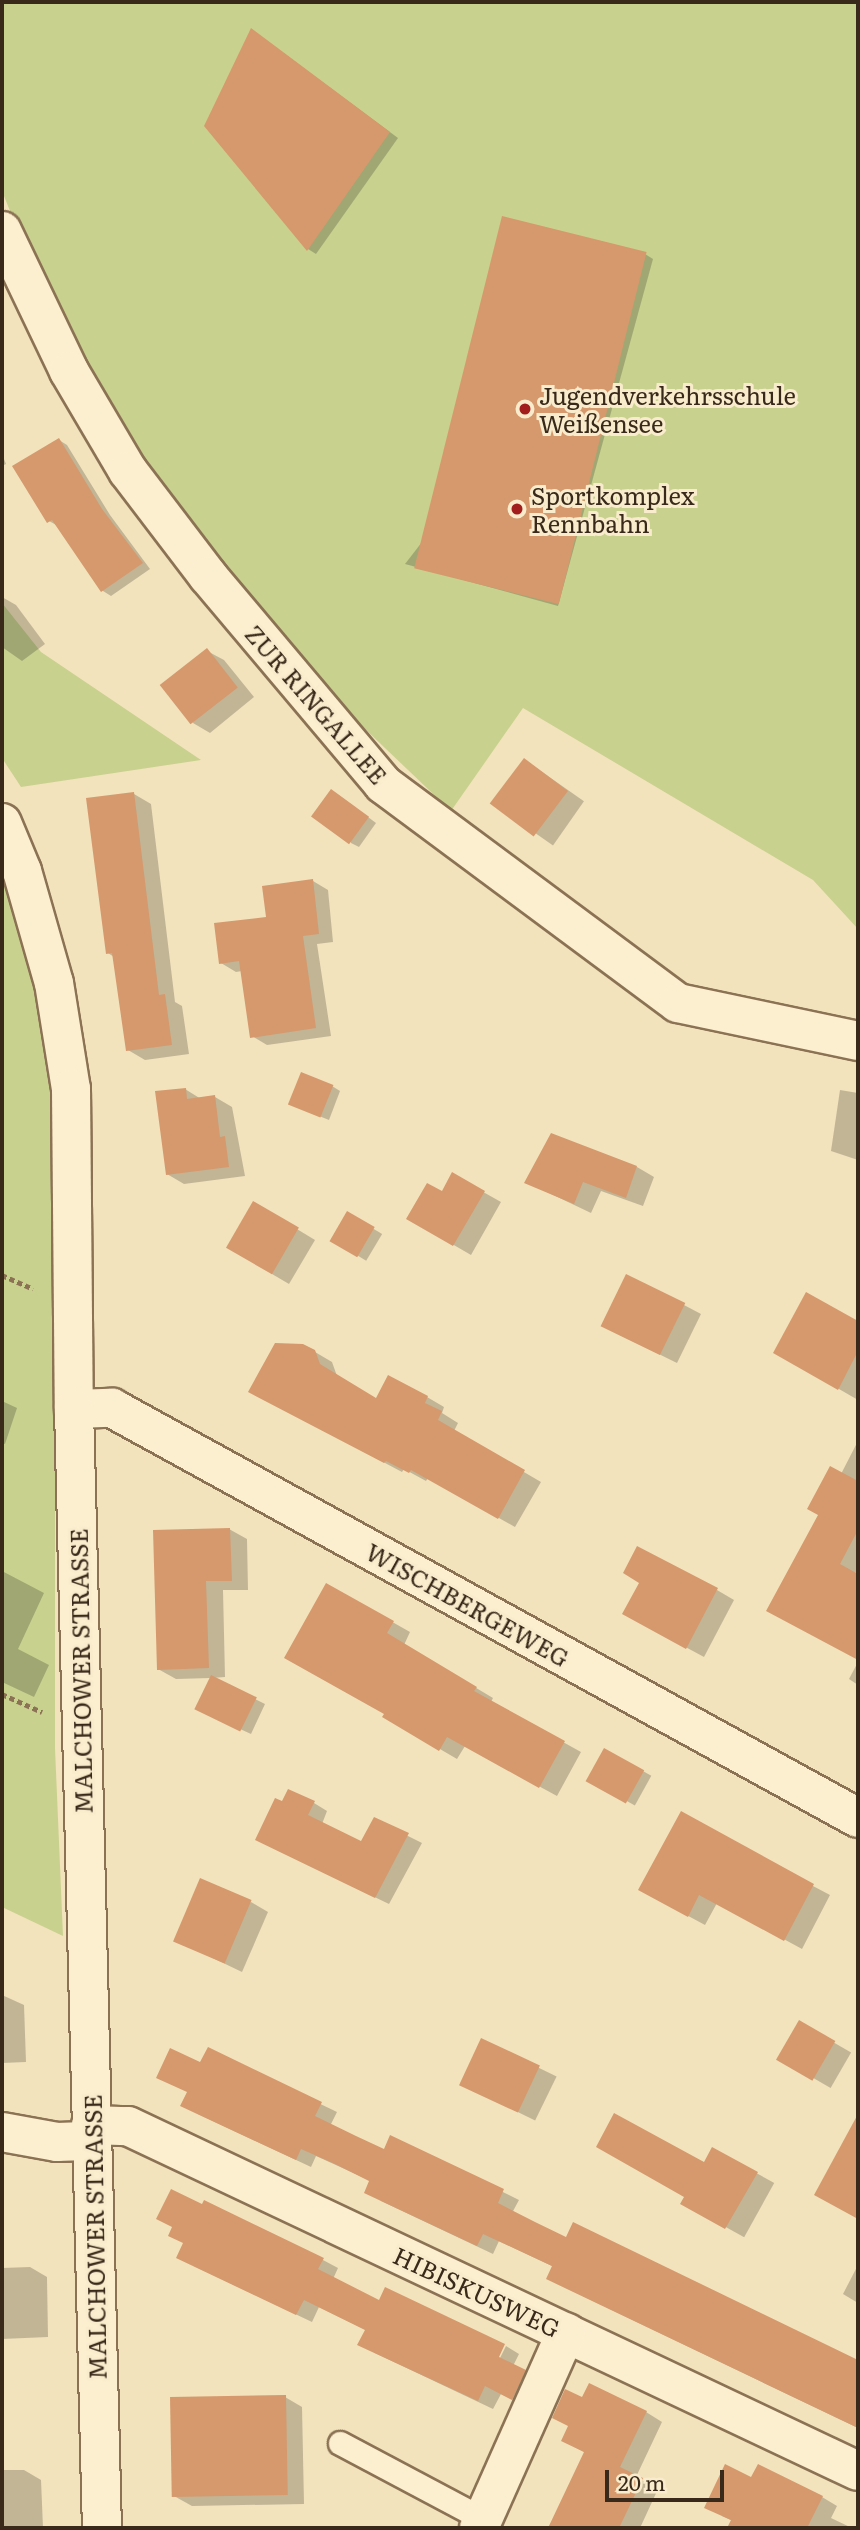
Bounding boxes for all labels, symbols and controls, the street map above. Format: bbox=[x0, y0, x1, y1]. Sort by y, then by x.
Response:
place label: Jugendverkehrsschule Weißensee bbox=[539, 381, 796, 437]
marker: Jugendverkehrsschule Weißensee bbox=[517, 401, 533, 417]
place label: Sportkomplex Rennbahn bbox=[531, 481, 695, 537]
marker: Sportkomplex Rennbahn bbox=[509, 501, 525, 517]
street label: ZUR RINGALLEE bbox=[240, 619, 394, 789]
street label: MALCHOWER STRASSE bbox=[63, 1528, 97, 1814]
street label: WISCHBERGEWEG bbox=[361, 1536, 575, 1672]
street label: MALCHOWER STRASSE bbox=[77, 2094, 111, 2380]
street label: HIBISKUSWEG bbox=[389, 2240, 565, 2342]
scale bar bbox=[608, 2456, 727, 2500]
text: 20 m bbox=[618, 2466, 665, 2497]

